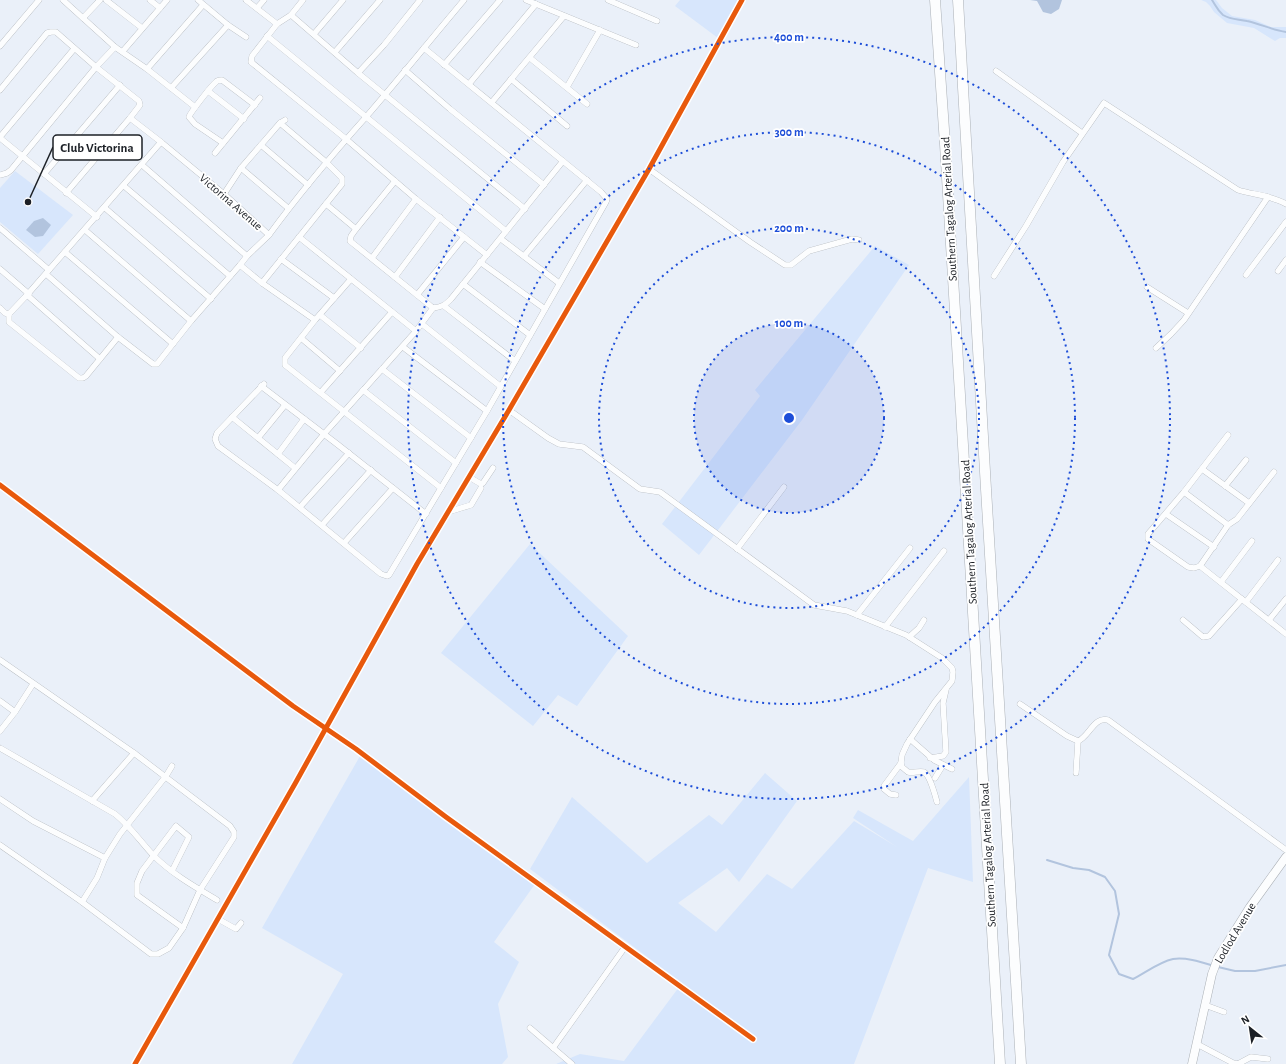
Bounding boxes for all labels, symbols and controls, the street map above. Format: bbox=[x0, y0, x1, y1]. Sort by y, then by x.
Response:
text: 400 m bbox=[774, 31, 804, 43]
text: 300 m bbox=[774, 126, 804, 138]
callout: Club Victorina bbox=[53, 135, 142, 160]
street label: Southern Tagalog Arterial Road bbox=[939, 136, 959, 282]
text: Club Victorina bbox=[60, 142, 134, 155]
street label: Victorina Avenue bbox=[197, 171, 265, 233]
text: 200 m bbox=[774, 222, 804, 234]
text: 100 m bbox=[775, 317, 803, 329]
centre of rings bbox=[782, 411, 796, 425]
street label: Southern Tagalog Arterial Road bbox=[959, 459, 979, 605]
street label: Southern Tagalog Arterial Road bbox=[978, 782, 998, 928]
street label: Lodlod Avenue bbox=[1212, 900, 1258, 966]
north arrow bbox=[1230, 1008, 1270, 1048]
text: N bbox=[1239, 1013, 1251, 1026]

